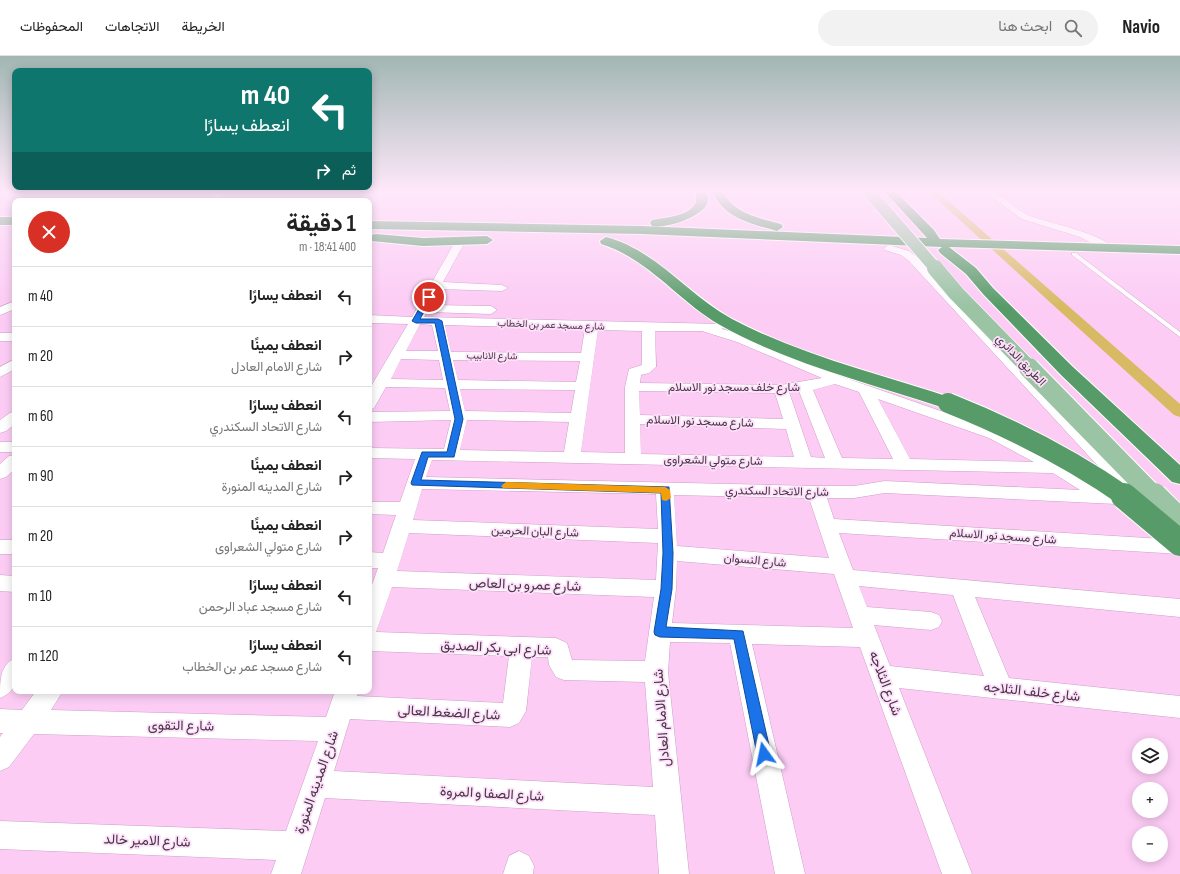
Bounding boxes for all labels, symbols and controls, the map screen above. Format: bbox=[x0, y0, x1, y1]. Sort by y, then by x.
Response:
search box bbox=[818, 10, 1098, 46]
text: Navio bbox=[1122, 16, 1160, 39]
text: ابحث هنا bbox=[998, 17, 1052, 36]
icon: search bbox=[1062, 17, 1084, 39]
text: المحفوظات bbox=[20, 18, 83, 35]
text: الاتجاهات bbox=[105, 18, 159, 35]
text: الخريطة bbox=[181, 18, 225, 35]
text: 40 m bbox=[241, 79, 290, 112]
icon: left bbox=[304, 84, 356, 136]
text: انعطف يسارًا bbox=[204, 115, 290, 136]
icon: right bbox=[312, 160, 334, 182]
text: ثم bbox=[342, 161, 356, 180]
text: 1 دقيقة bbox=[286, 209, 356, 238]
button: close bbox=[28, 211, 70, 253]
text: 400 m · 18:41 bbox=[299, 239, 356, 255]
pin bbox=[412, 280, 446, 314]
text: انعطف يسارًا bbox=[249, 286, 322, 305]
icon: left bbox=[334, 286, 356, 308]
icon: arrive bbox=[418, 286, 440, 308]
text: 40 m bbox=[28, 287, 53, 306]
street label: شارع مسجد عمر بن الخطاب bbox=[497, 317, 605, 333]
street label: الطريق الدائري bbox=[991, 331, 1049, 391]
text: انعطف يمينًا bbox=[251, 336, 322, 355]
icon: right bbox=[334, 346, 356, 368]
text: 20 m bbox=[28, 347, 53, 366]
street label: شارع الانابيب bbox=[466, 350, 518, 362]
text: شارع الامام العادل bbox=[231, 359, 322, 375]
street label: شارع خلف مسجد نور الاسلام bbox=[668, 380, 800, 396]
text: انعطف يسارًا bbox=[249, 396, 322, 415]
icon: left bbox=[334, 406, 356, 428]
text: 60 m bbox=[28, 407, 53, 426]
street label: شارع مسجد نور الاسلام bbox=[646, 412, 754, 432]
text: شارع الاتحاد السكندري bbox=[210, 419, 322, 435]
street label: شارع متولي الشعراوى bbox=[663, 452, 763, 471]
text: انعطف يمينًا bbox=[251, 456, 322, 475]
icon: right bbox=[334, 466, 356, 488]
text: 90 m bbox=[28, 467, 53, 486]
text: شارع المدينه المنورة bbox=[222, 479, 322, 495]
street label: شارع الاتحاد السكندري bbox=[725, 483, 829, 502]
text: انعطف يمينًا bbox=[251, 516, 322, 535]
street label: شارع البان الحرمين bbox=[491, 522, 579, 542]
street label: شارع مسجد نور الاسلام bbox=[949, 525, 1057, 549]
icon: right bbox=[334, 526, 356, 548]
text: 20 m bbox=[28, 527, 53, 546]
text: شارع متولي الشعراوى bbox=[215, 539, 322, 555]
street label: شارع النسوان bbox=[723, 550, 787, 572]
street label: شارع عمرو بن العاص bbox=[469, 574, 581, 597]
text: انعطف يسارًا bbox=[249, 576, 322, 595]
icon: left bbox=[334, 586, 356, 608]
text: 10 m bbox=[28, 587, 52, 606]
text: شارع مسجد عباد الرحمن bbox=[199, 599, 322, 615]
text: انعطف يسارًا bbox=[249, 636, 322, 655]
street label: شارع ابى بكر الصديق bbox=[440, 636, 552, 661]
icon: left bbox=[334, 646, 356, 668]
text: 120 m bbox=[28, 647, 58, 666]
street label: شارع الثلاجه bbox=[864, 648, 906, 719]
text: شارع مسجد عمر بن الخطاب bbox=[182, 659, 322, 675]
street label: شارع الامام العادل bbox=[650, 668, 675, 767]
street label: شارع خلف الثلاجه bbox=[983, 678, 1081, 707]
street label: شارع الضغط العالى bbox=[397, 701, 501, 726]
street label: شارع التقوى bbox=[148, 716, 214, 737]
street label: شارع المدينه المنورة bbox=[291, 728, 344, 837]
position arrow bbox=[743, 733, 785, 775]
map controls bbox=[1132, 738, 1168, 862]
button: layers bbox=[1132, 738, 1168, 774]
street label: شارع الصفا و المروة bbox=[439, 782, 544, 807]
button: + bbox=[1132, 782, 1168, 818]
button: − bbox=[1132, 826, 1168, 862]
street label: شارع الامير خالد bbox=[103, 830, 191, 853]

